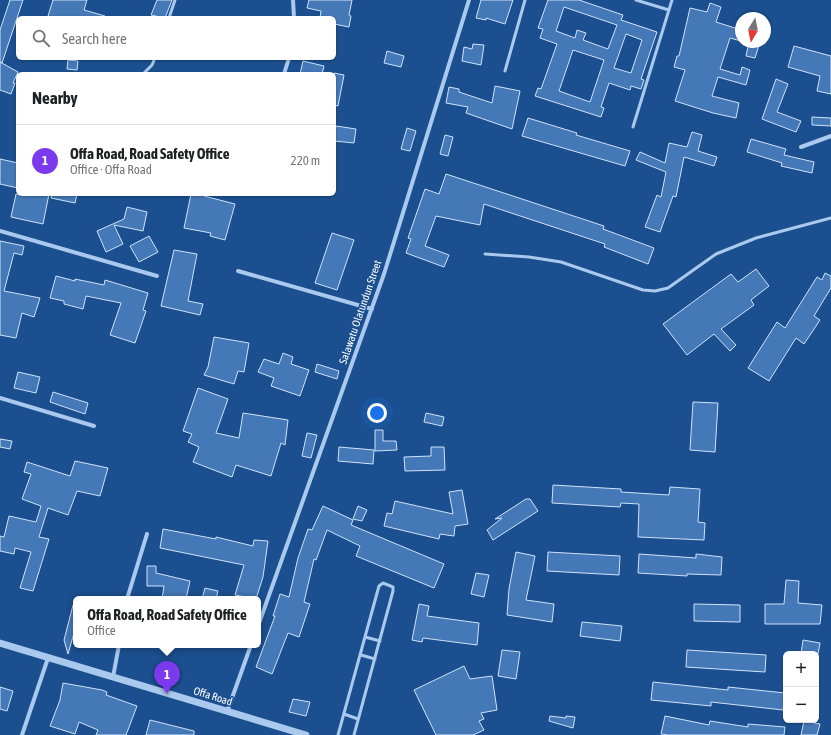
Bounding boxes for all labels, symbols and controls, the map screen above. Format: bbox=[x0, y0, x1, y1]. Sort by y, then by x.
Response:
north arrow bbox=[735, 12, 771, 48]
search box bbox=[16, 16, 336, 60]
icon: search bbox=[30, 27, 52, 49]
text: Search here bbox=[62, 30, 127, 47]
text: Nearby bbox=[32, 88, 78, 108]
text: Offa Road, Road Safety Office bbox=[70, 145, 229, 162]
text: 1 bbox=[42, 153, 48, 168]
text: 220 m bbox=[291, 153, 320, 168]
text: Office · Offa Road bbox=[70, 162, 152, 177]
street label: Salawatu Olatundun Street bbox=[337, 258, 383, 366]
your location bbox=[367, 403, 387, 423]
popup bbox=[73, 596, 261, 648]
text: Offa Road, Road Safety Office bbox=[87, 606, 247, 623]
text: Office bbox=[87, 623, 116, 638]
map controls bbox=[783, 651, 819, 723]
button: + bbox=[783, 651, 819, 687]
pin: 1 bbox=[154, 661, 180, 694]
street label: Offa Road bbox=[192, 684, 234, 708]
button: − bbox=[783, 687, 819, 723]

